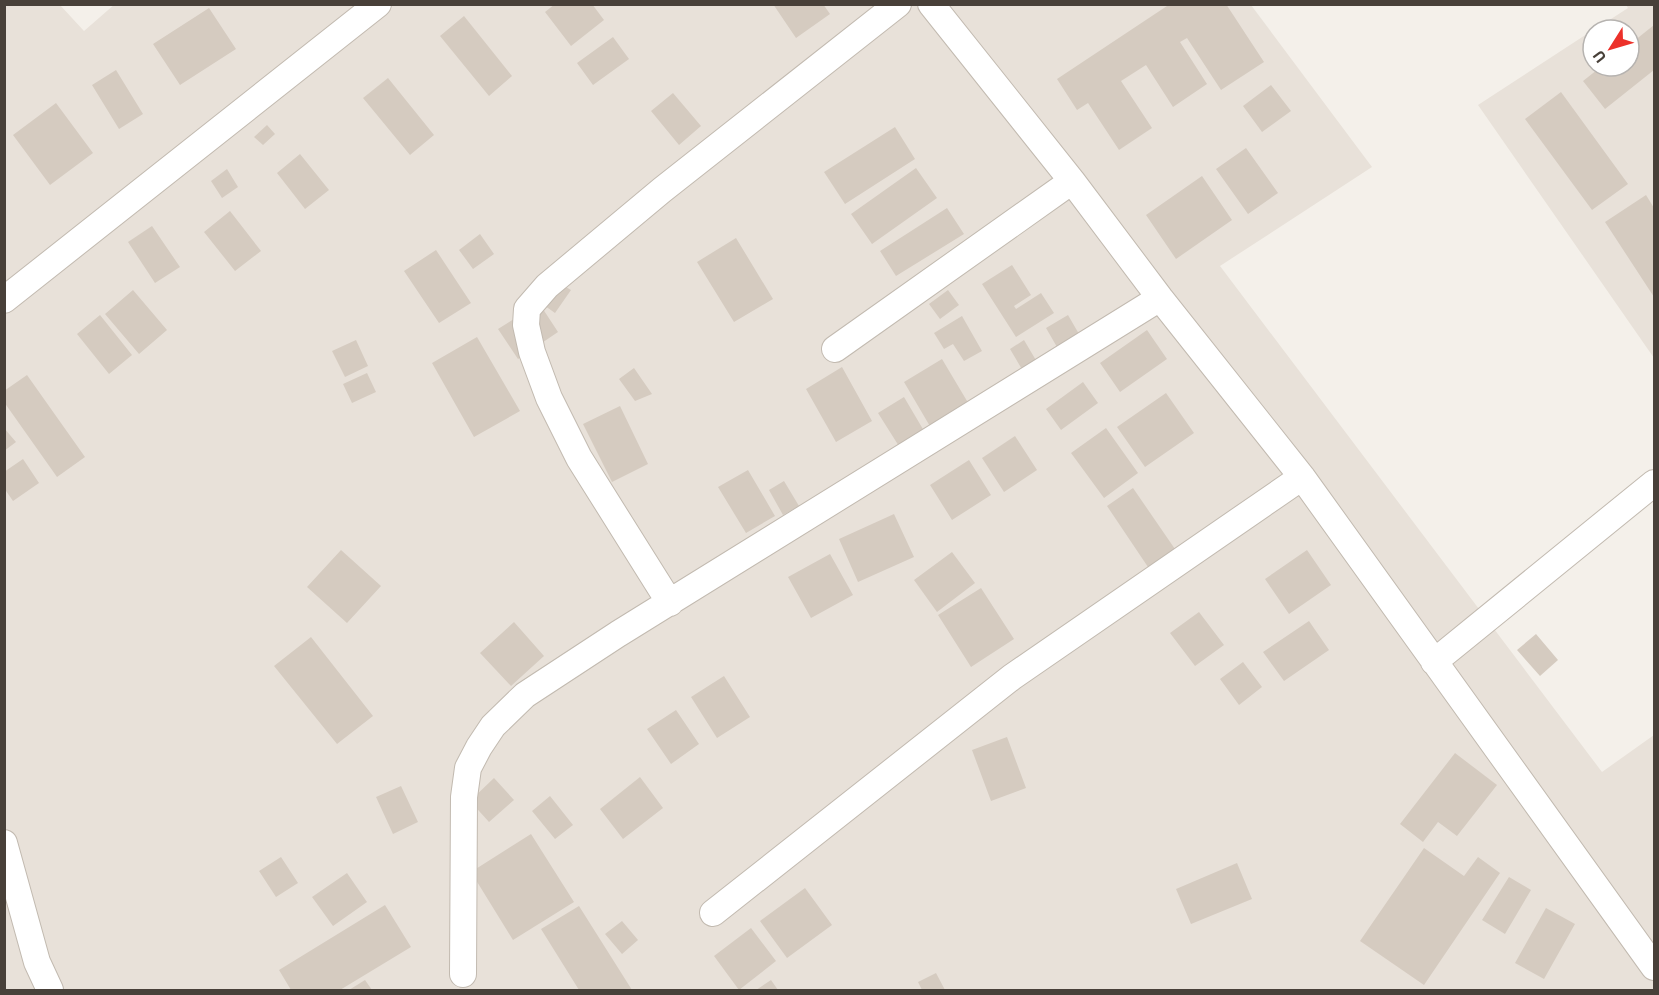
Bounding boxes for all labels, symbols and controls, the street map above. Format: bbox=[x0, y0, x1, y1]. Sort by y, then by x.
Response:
north arrow bbox=[1581, 18, 1641, 78]
text: U bbox=[1586, 46, 1612, 68]

